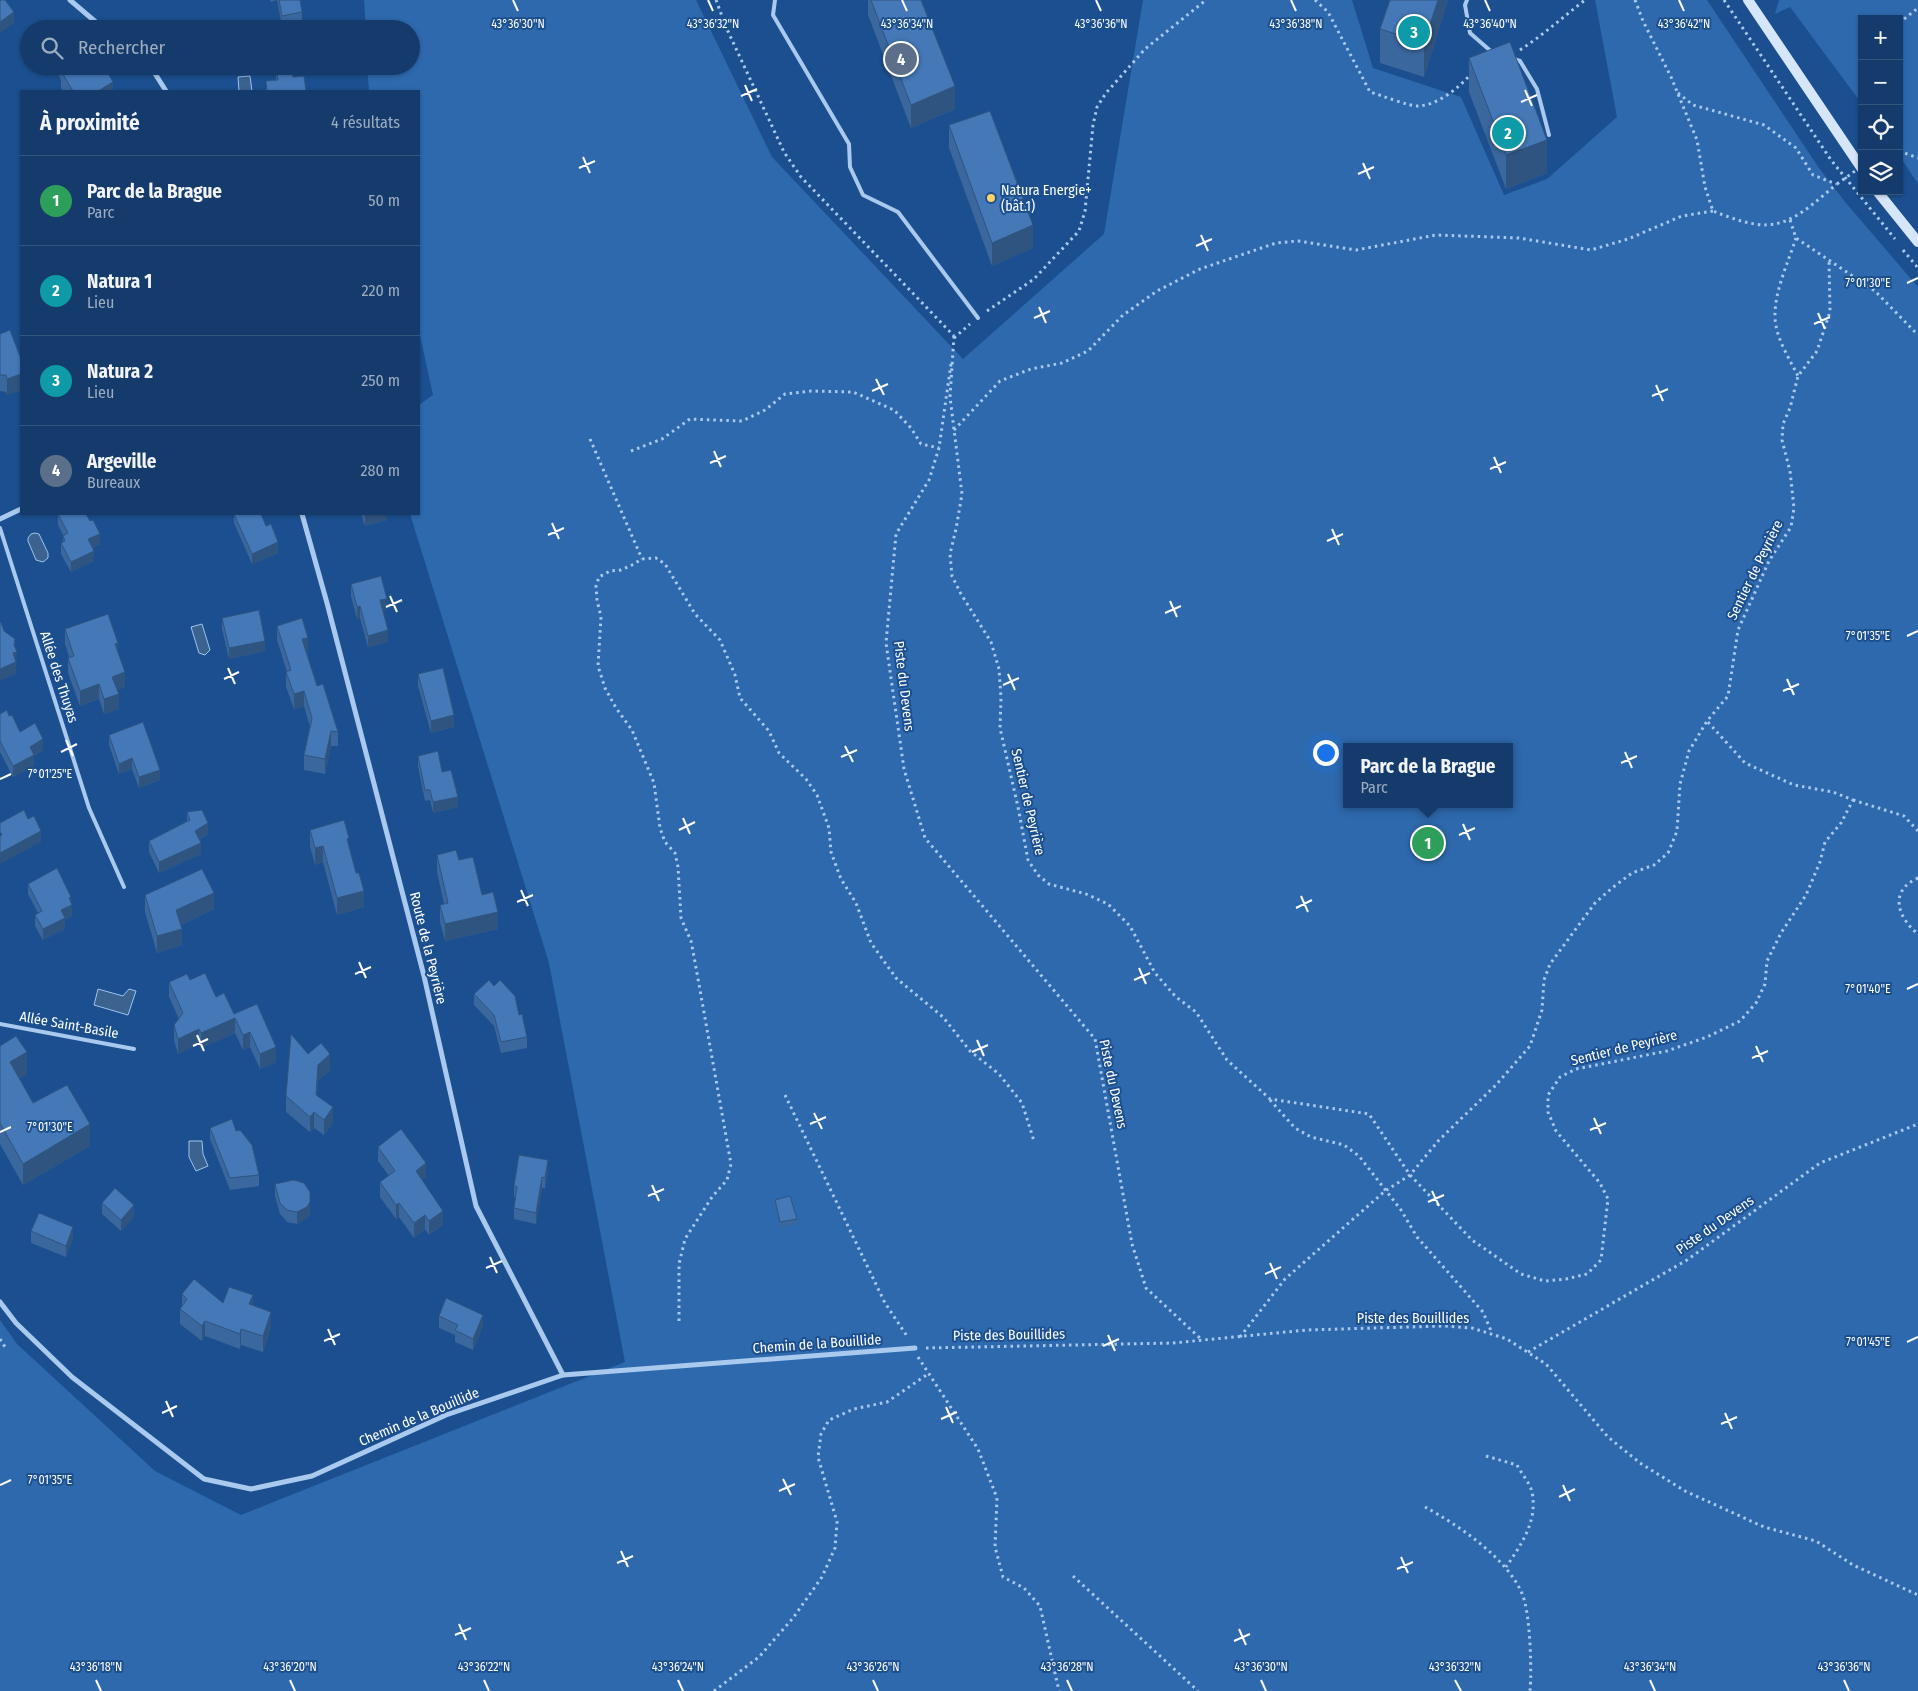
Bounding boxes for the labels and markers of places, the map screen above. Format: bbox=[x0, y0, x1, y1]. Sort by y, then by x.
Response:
pin: 3 bbox=[1398, 13, 1430, 51]
pin: 4 bbox=[885, 40, 917, 78]
pin: 2 bbox=[1492, 114, 1524, 152]
place label: Natura Energie+ (bât.1) bbox=[1001, 182, 1092, 215]
marker: Natura Energie+ (bât.1) bbox=[985, 192, 997, 204]
pin: 1 bbox=[1412, 824, 1444, 862]

